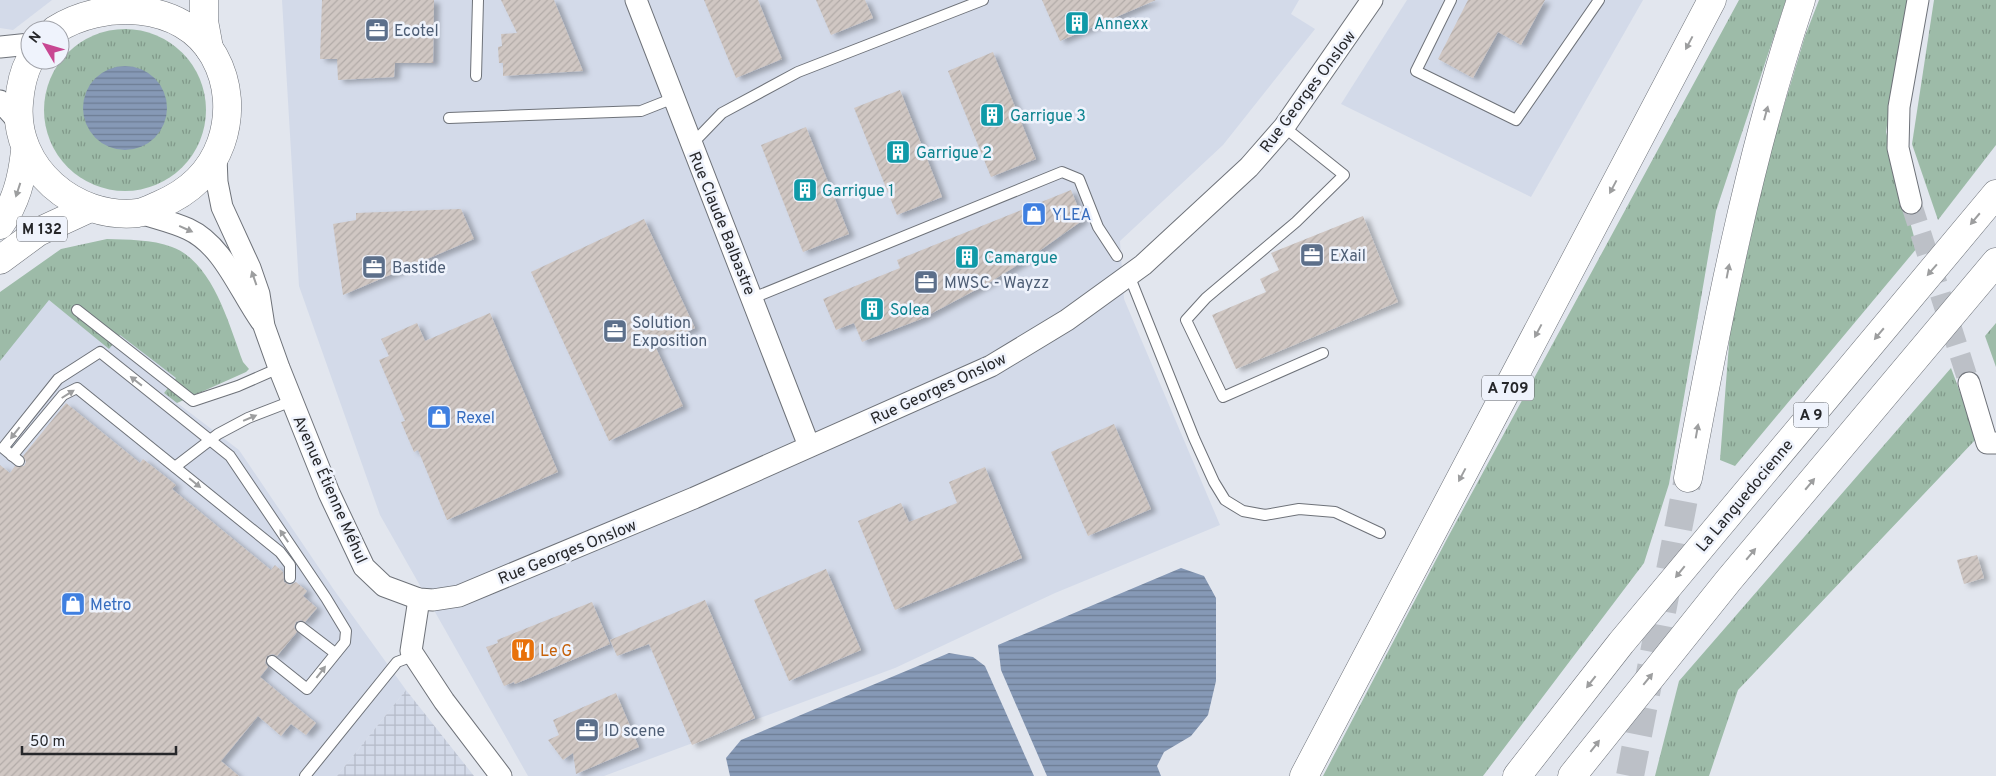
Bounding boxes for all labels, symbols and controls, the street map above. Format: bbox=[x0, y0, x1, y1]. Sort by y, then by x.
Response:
building icon: Annexx bbox=[1064, 10, 1090, 36]
place label: Annexx bbox=[1094, 15, 1148, 35]
office icon: Ecotel bbox=[364, 17, 390, 43]
north arrow bbox=[20, 20, 70, 70]
place label: Ecotel bbox=[394, 22, 439, 42]
street label: Rue Georges Onslow bbox=[1256, 27, 1361, 157]
text: N bbox=[26, 29, 46, 47]
one-way arrow bbox=[1685, 36, 1693, 50]
building icon: Garrigue 3 bbox=[979, 102, 1005, 128]
one-way arrow bbox=[1763, 106, 1771, 121]
place label: Garrigue 3 bbox=[1010, 107, 1086, 127]
building icon: Garrigue 2 bbox=[885, 139, 911, 165]
place label: Garrigue 2 bbox=[916, 144, 992, 164]
street label: Rue Claude Balbastre bbox=[683, 149, 759, 298]
building icon: Garrigue 1 bbox=[792, 177, 818, 203]
one-way arrow bbox=[1609, 180, 1617, 194]
place label: Garrigue 1 bbox=[822, 182, 894, 202]
one-way arrow bbox=[14, 183, 22, 198]
shop icon: YLEA bbox=[1021, 201, 1047, 227]
place label: YLEA bbox=[1052, 206, 1092, 226]
one-way arrow bbox=[1970, 212, 1981, 225]
road number: M 132 bbox=[17, 216, 67, 242]
one-way arrow bbox=[179, 225, 193, 233]
office icon: EXail bbox=[1299, 242, 1325, 268]
building icon: Camargue bbox=[954, 244, 980, 270]
place label: EXail bbox=[1330, 247, 1366, 267]
place label: Camargue bbox=[984, 249, 1058, 269]
office icon: Bastide bbox=[361, 254, 387, 280]
place label: Bastide bbox=[392, 259, 446, 279]
one-way arrow bbox=[1724, 263, 1732, 279]
one-way arrow bbox=[1927, 263, 1938, 276]
office icon: MWSC - Wayzz bbox=[913, 269, 939, 295]
one-way arrow bbox=[249, 270, 257, 285]
place label: MWSC - Wayzz bbox=[944, 274, 1049, 294]
building icon: Solea bbox=[859, 296, 885, 322]
place label: Solea bbox=[890, 301, 929, 321]
place label: Solution Exposition bbox=[632, 314, 707, 352]
office icon: Solution Exposition bbox=[602, 318, 628, 344]
one-way arrow bbox=[1534, 324, 1542, 338]
one-way arrow bbox=[1873, 327, 1884, 340]
street label: Rue Georges Onslow bbox=[868, 350, 1010, 430]
one-way arrow bbox=[130, 375, 143, 386]
road number: A 709 bbox=[1482, 376, 1534, 400]
one-way arrow bbox=[61, 389, 74, 398]
road number: A 9 bbox=[1794, 402, 1828, 428]
shop icon: Rexel bbox=[426, 404, 452, 430]
place label: Rexel bbox=[456, 409, 495, 429]
street label: Avenue Étienne Méhul bbox=[288, 412, 373, 567]
one-way arrow bbox=[243, 414, 258, 422]
one-way arrow bbox=[1694, 422, 1702, 438]
one-way arrow bbox=[9, 426, 20, 439]
street label: La Languedocienne bbox=[1693, 436, 1798, 557]
one-way arrow bbox=[1458, 467, 1466, 482]
one-way arrow bbox=[188, 478, 201, 489]
one-way arrow bbox=[1804, 478, 1815, 491]
street label: Rue Georges Onslow bbox=[496, 516, 640, 590]
one-way arrow bbox=[279, 529, 289, 543]
one-way arrow bbox=[1746, 547, 1757, 560]
one-way arrow bbox=[1675, 565, 1686, 578]
shop icon: Metro bbox=[60, 591, 86, 617]
place label: Metro bbox=[90, 596, 132, 616]
restaurant icon: Le G bbox=[510, 637, 536, 663]
place label: Le G bbox=[540, 642, 572, 662]
one-way arrow bbox=[315, 665, 326, 678]
one-way arrow bbox=[1643, 673, 1654, 686]
one-way arrow bbox=[1585, 675, 1596, 688]
office icon: ID scene bbox=[574, 717, 600, 743]
place label: ID scene bbox=[604, 722, 665, 742]
scale bar bbox=[22, 724, 176, 756]
text: 50 m bbox=[30, 733, 65, 752]
one-way arrow bbox=[1589, 740, 1600, 753]

